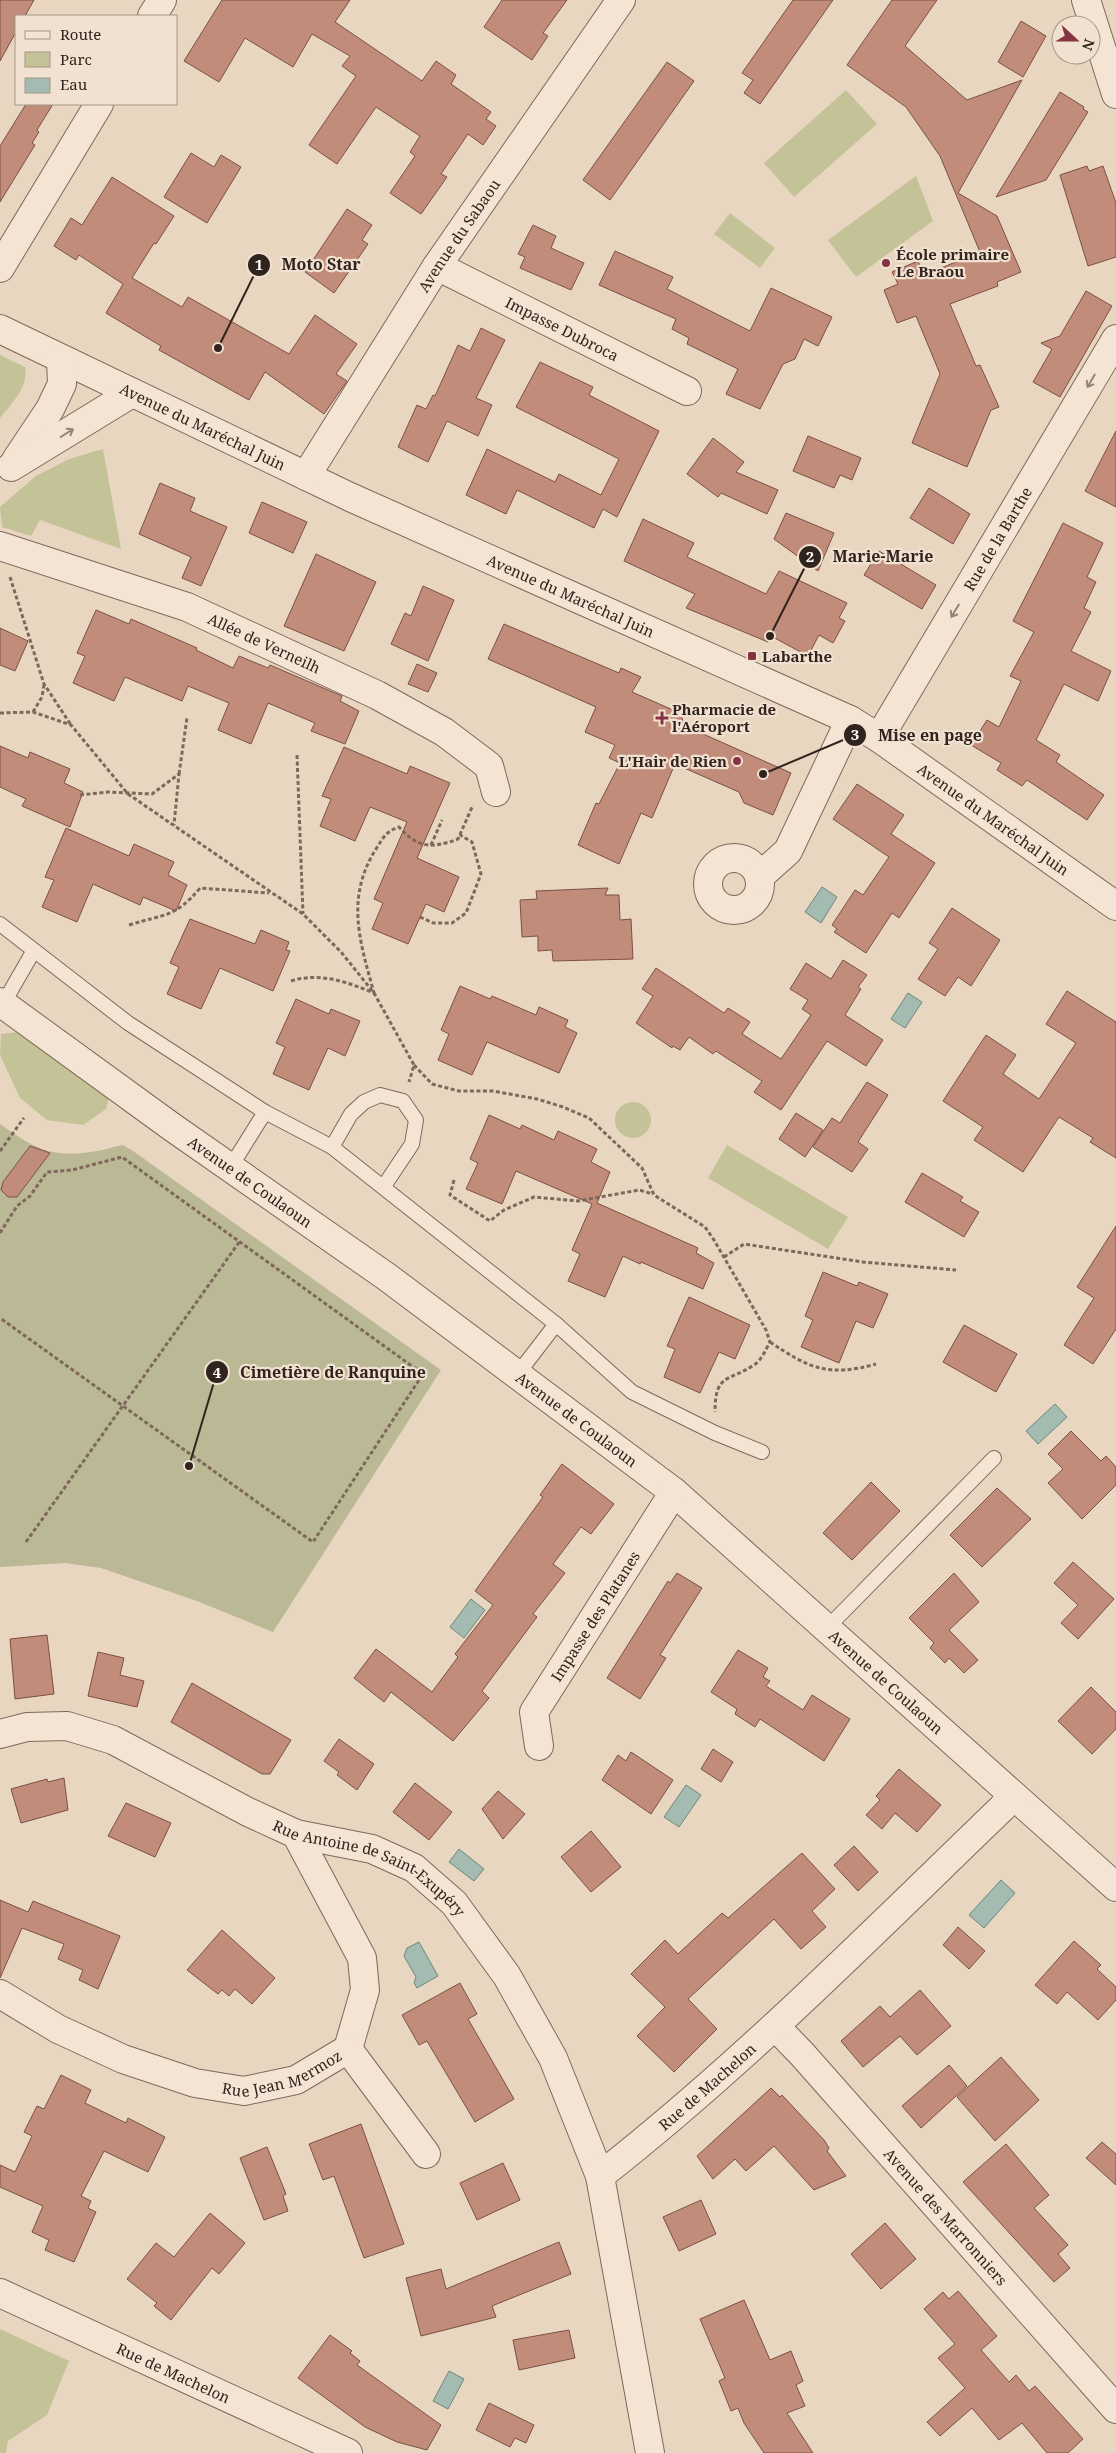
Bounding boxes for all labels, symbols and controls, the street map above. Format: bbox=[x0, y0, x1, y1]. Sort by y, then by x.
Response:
legend bbox=[15, 15, 178, 105]
north arrow bbox=[1051, 15, 1101, 65]
text: Route bbox=[60, 24, 101, 44]
text: N bbox=[1078, 36, 1099, 53]
text: Parc bbox=[60, 49, 92, 69]
text: Eau bbox=[60, 74, 88, 94]
street label: Avenue du Sabaou bbox=[413, 175, 505, 296]
place label: École primaire Le Braou bbox=[896, 244, 1009, 281]
callout: Moto Star bbox=[247, 249, 371, 280]
text: Moto Star bbox=[281, 253, 361, 275]
text: 1 bbox=[255, 254, 263, 274]
marker: École primaire Le Braou bbox=[880, 257, 892, 269]
street label: Impasse Dubroca bbox=[502, 292, 622, 365]
one-way arrow bbox=[1086, 374, 1096, 388]
street label: Avenue du Maréchal Juin bbox=[117, 378, 289, 475]
one-way arrow bbox=[60, 427, 74, 437]
street label: Rue de la Barthe bbox=[959, 483, 1036, 594]
callout: Marie-Marie bbox=[798, 541, 944, 572]
text: Marie-Marie bbox=[833, 545, 933, 567]
text: 2 bbox=[806, 546, 814, 566]
street label: Avenue du Maréchal Juin bbox=[484, 549, 658, 642]
one-way arrow bbox=[949, 604, 959, 618]
street label: Allée de Verneilh bbox=[205, 608, 324, 678]
place label: Labarthe bbox=[762, 646, 832, 666]
marker: Labarthe bbox=[746, 650, 758, 662]
place label: Pharmacie de l'Aéroport bbox=[672, 699, 776, 736]
marker: Pharmacie de l'Aéroport bbox=[656, 712, 668, 724]
callout: Mise en page bbox=[843, 720, 991, 751]
text: 3 bbox=[851, 724, 859, 744]
text: Mise en page bbox=[878, 724, 982, 746]
place label: L'Hair de Rien bbox=[619, 751, 727, 771]
marker: L'Hair de Rien bbox=[731, 755, 743, 767]
street label: Avenue du Maréchal Juin bbox=[914, 759, 1073, 880]
street label: Avenue de Coulaoun bbox=[184, 1131, 317, 1232]
callout: Cimetière de Ranquine bbox=[205, 1357, 436, 1388]
text: Cimetière de Ranquine bbox=[240, 1361, 426, 1383]
text: 4 bbox=[213, 1362, 222, 1382]
street label: Avenue de Coulaoun bbox=[512, 1367, 642, 1472]
street label: Impasse des Platanes bbox=[546, 1547, 644, 1685]
street label: Avenue de Coulaoun bbox=[825, 1625, 948, 1738]
street label: Rue Antoine de Saint-Exupéry bbox=[270, 1815, 470, 1920]
street label: Rue de Machelon bbox=[654, 2038, 760, 2134]
street label: Rue Jean Mermoz bbox=[221, 2045, 345, 2101]
street label: Avenue des Marronniers bbox=[880, 2144, 1012, 2290]
street label: Rue de Machelon bbox=[114, 2338, 234, 2408]

